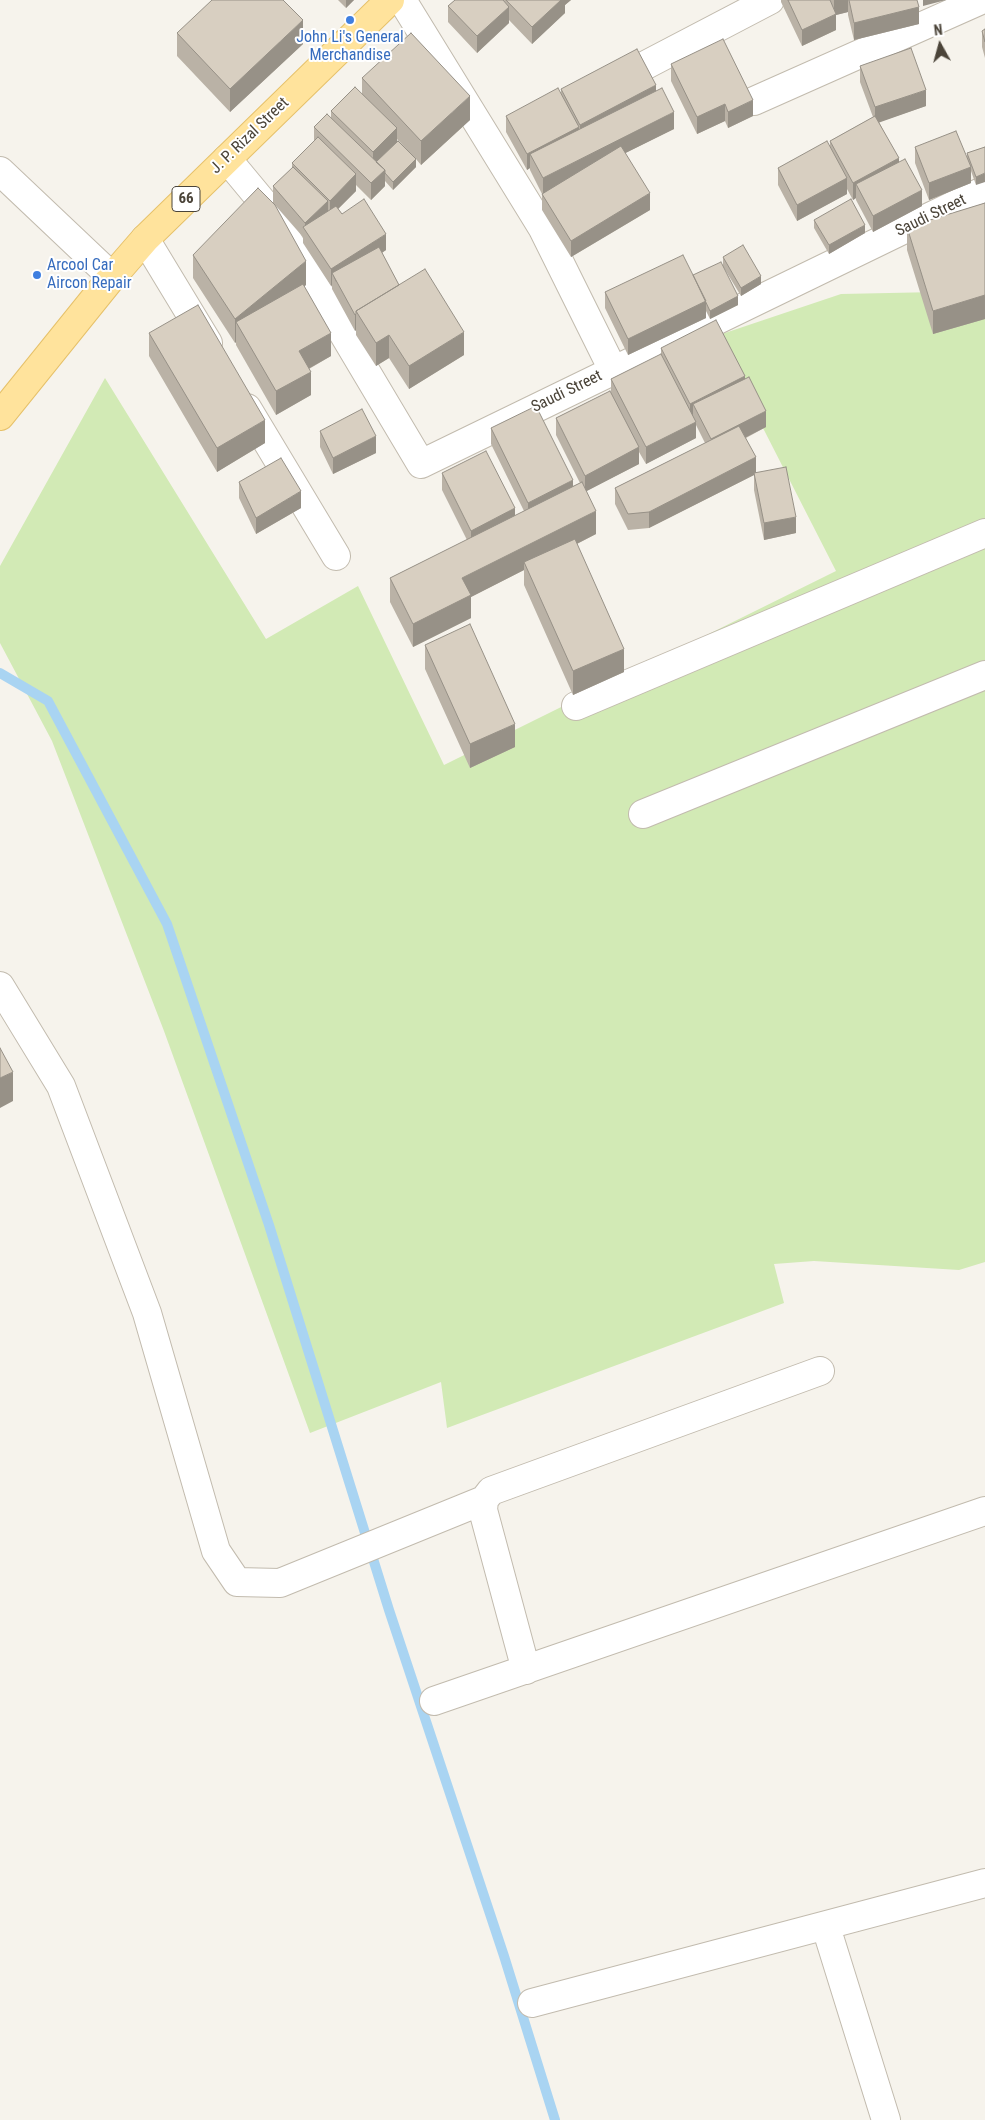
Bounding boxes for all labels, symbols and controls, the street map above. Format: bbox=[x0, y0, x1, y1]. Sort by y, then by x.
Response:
marker: John Li's General Merchandise bbox=[344, 14, 356, 26]
north arrow bbox=[915, 20, 965, 70]
text: N bbox=[933, 22, 943, 39]
place label: John Li's General Merchandise bbox=[296, 28, 404, 66]
street label: J. P. Rizal Street bbox=[207, 94, 293, 178]
road number: 66 bbox=[172, 186, 200, 212]
street label: Saudi Street bbox=[892, 191, 970, 241]
place label: Arcool Car Aircon Repair bbox=[47, 256, 132, 294]
marker: Arcool Car Aircon Repair bbox=[31, 269, 43, 281]
street label: Saudi Street bbox=[528, 367, 606, 417]

